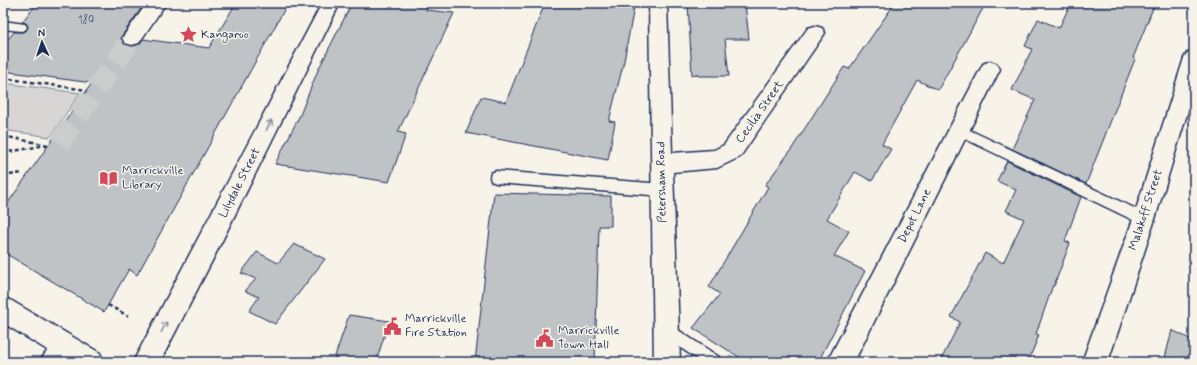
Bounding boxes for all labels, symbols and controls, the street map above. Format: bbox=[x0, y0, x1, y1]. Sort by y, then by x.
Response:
house number: 180 bbox=[78, 13, 94, 27]
north arrow bbox=[22, 22, 62, 62]
place icon: Kangaroo bbox=[178, 25, 198, 45]
text: N bbox=[38, 26, 46, 40]
place label: Kangaroo bbox=[201, 27, 249, 43]
street label: Cecilia Street bbox=[732, 77, 788, 147]
one-way arrow bbox=[266, 119, 273, 131]
street label: Petersham Road bbox=[653, 141, 671, 223]
street label: Lilydale Street bbox=[215, 145, 265, 221]
place label: Marrickville Library bbox=[122, 163, 183, 193]
street label: Malakoff Street bbox=[1125, 167, 1167, 253]
library icon: Marrickville Library bbox=[99, 168, 119, 188]
street label: Depot Lane bbox=[894, 186, 936, 246]
place label: Marrickville Fire Station bbox=[405, 311, 467, 341]
public building icon: Marrickville Fire Station bbox=[382, 316, 402, 336]
one-way arrow bbox=[160, 322, 168, 334]
place label: Marrickville Town Hall bbox=[558, 323, 619, 353]
public building icon: Marrickville Town Hall bbox=[535, 328, 555, 348]

